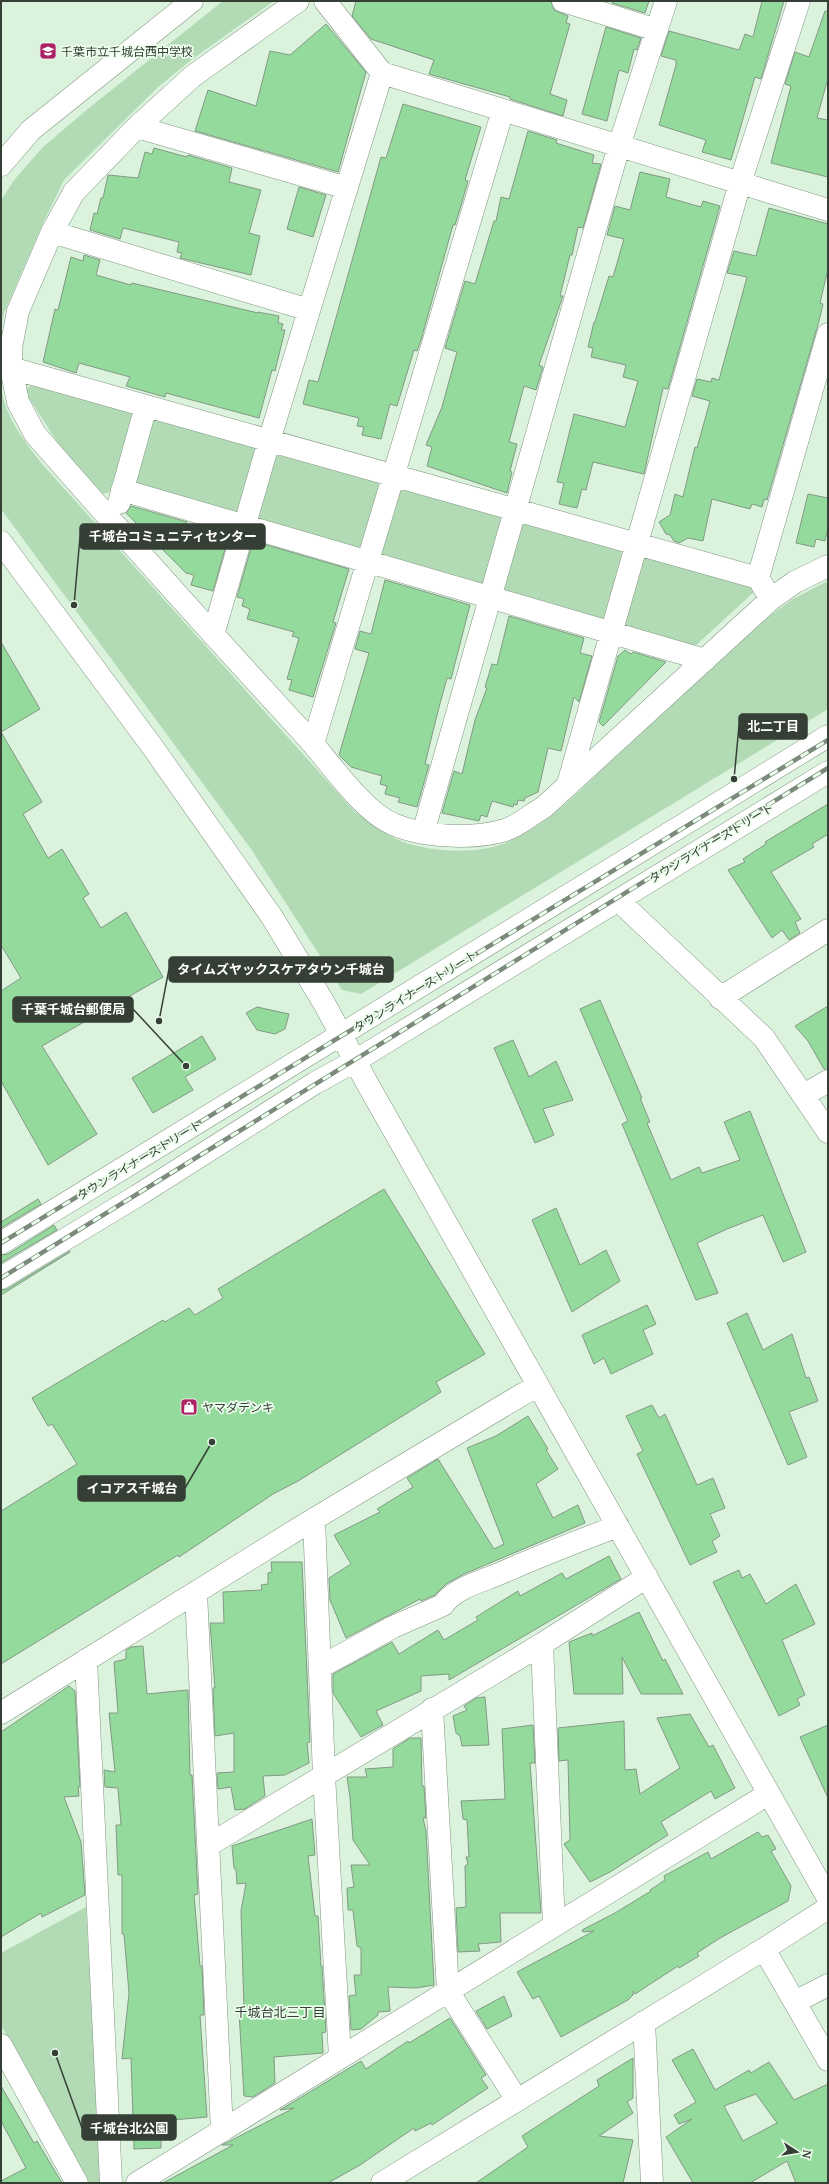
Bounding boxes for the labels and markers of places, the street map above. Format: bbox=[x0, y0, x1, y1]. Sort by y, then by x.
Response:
school or university icon: 千葉市立千城台西中学校 bbox=[38, 41, 58, 61]
place label: 千葉市立千城台西中学校 bbox=[61, 43, 193, 60]
callout: 千城台コミュニティセンター bbox=[80, 524, 265, 549]
callout: 北二丁目 bbox=[739, 714, 807, 739]
callout: タイムズヤックスケアタウン千城台 bbox=[169, 957, 393, 982]
callout: 千葉千城台郵便局 bbox=[13, 997, 133, 1022]
shop icon: ヤマダデンキ bbox=[179, 1397, 199, 1417]
place label: ヤマダデンキ bbox=[202, 1399, 274, 1416]
callout: イコアス千城台 bbox=[78, 1476, 185, 1501]
callout: 千城台北公園 bbox=[82, 2115, 176, 2140]

